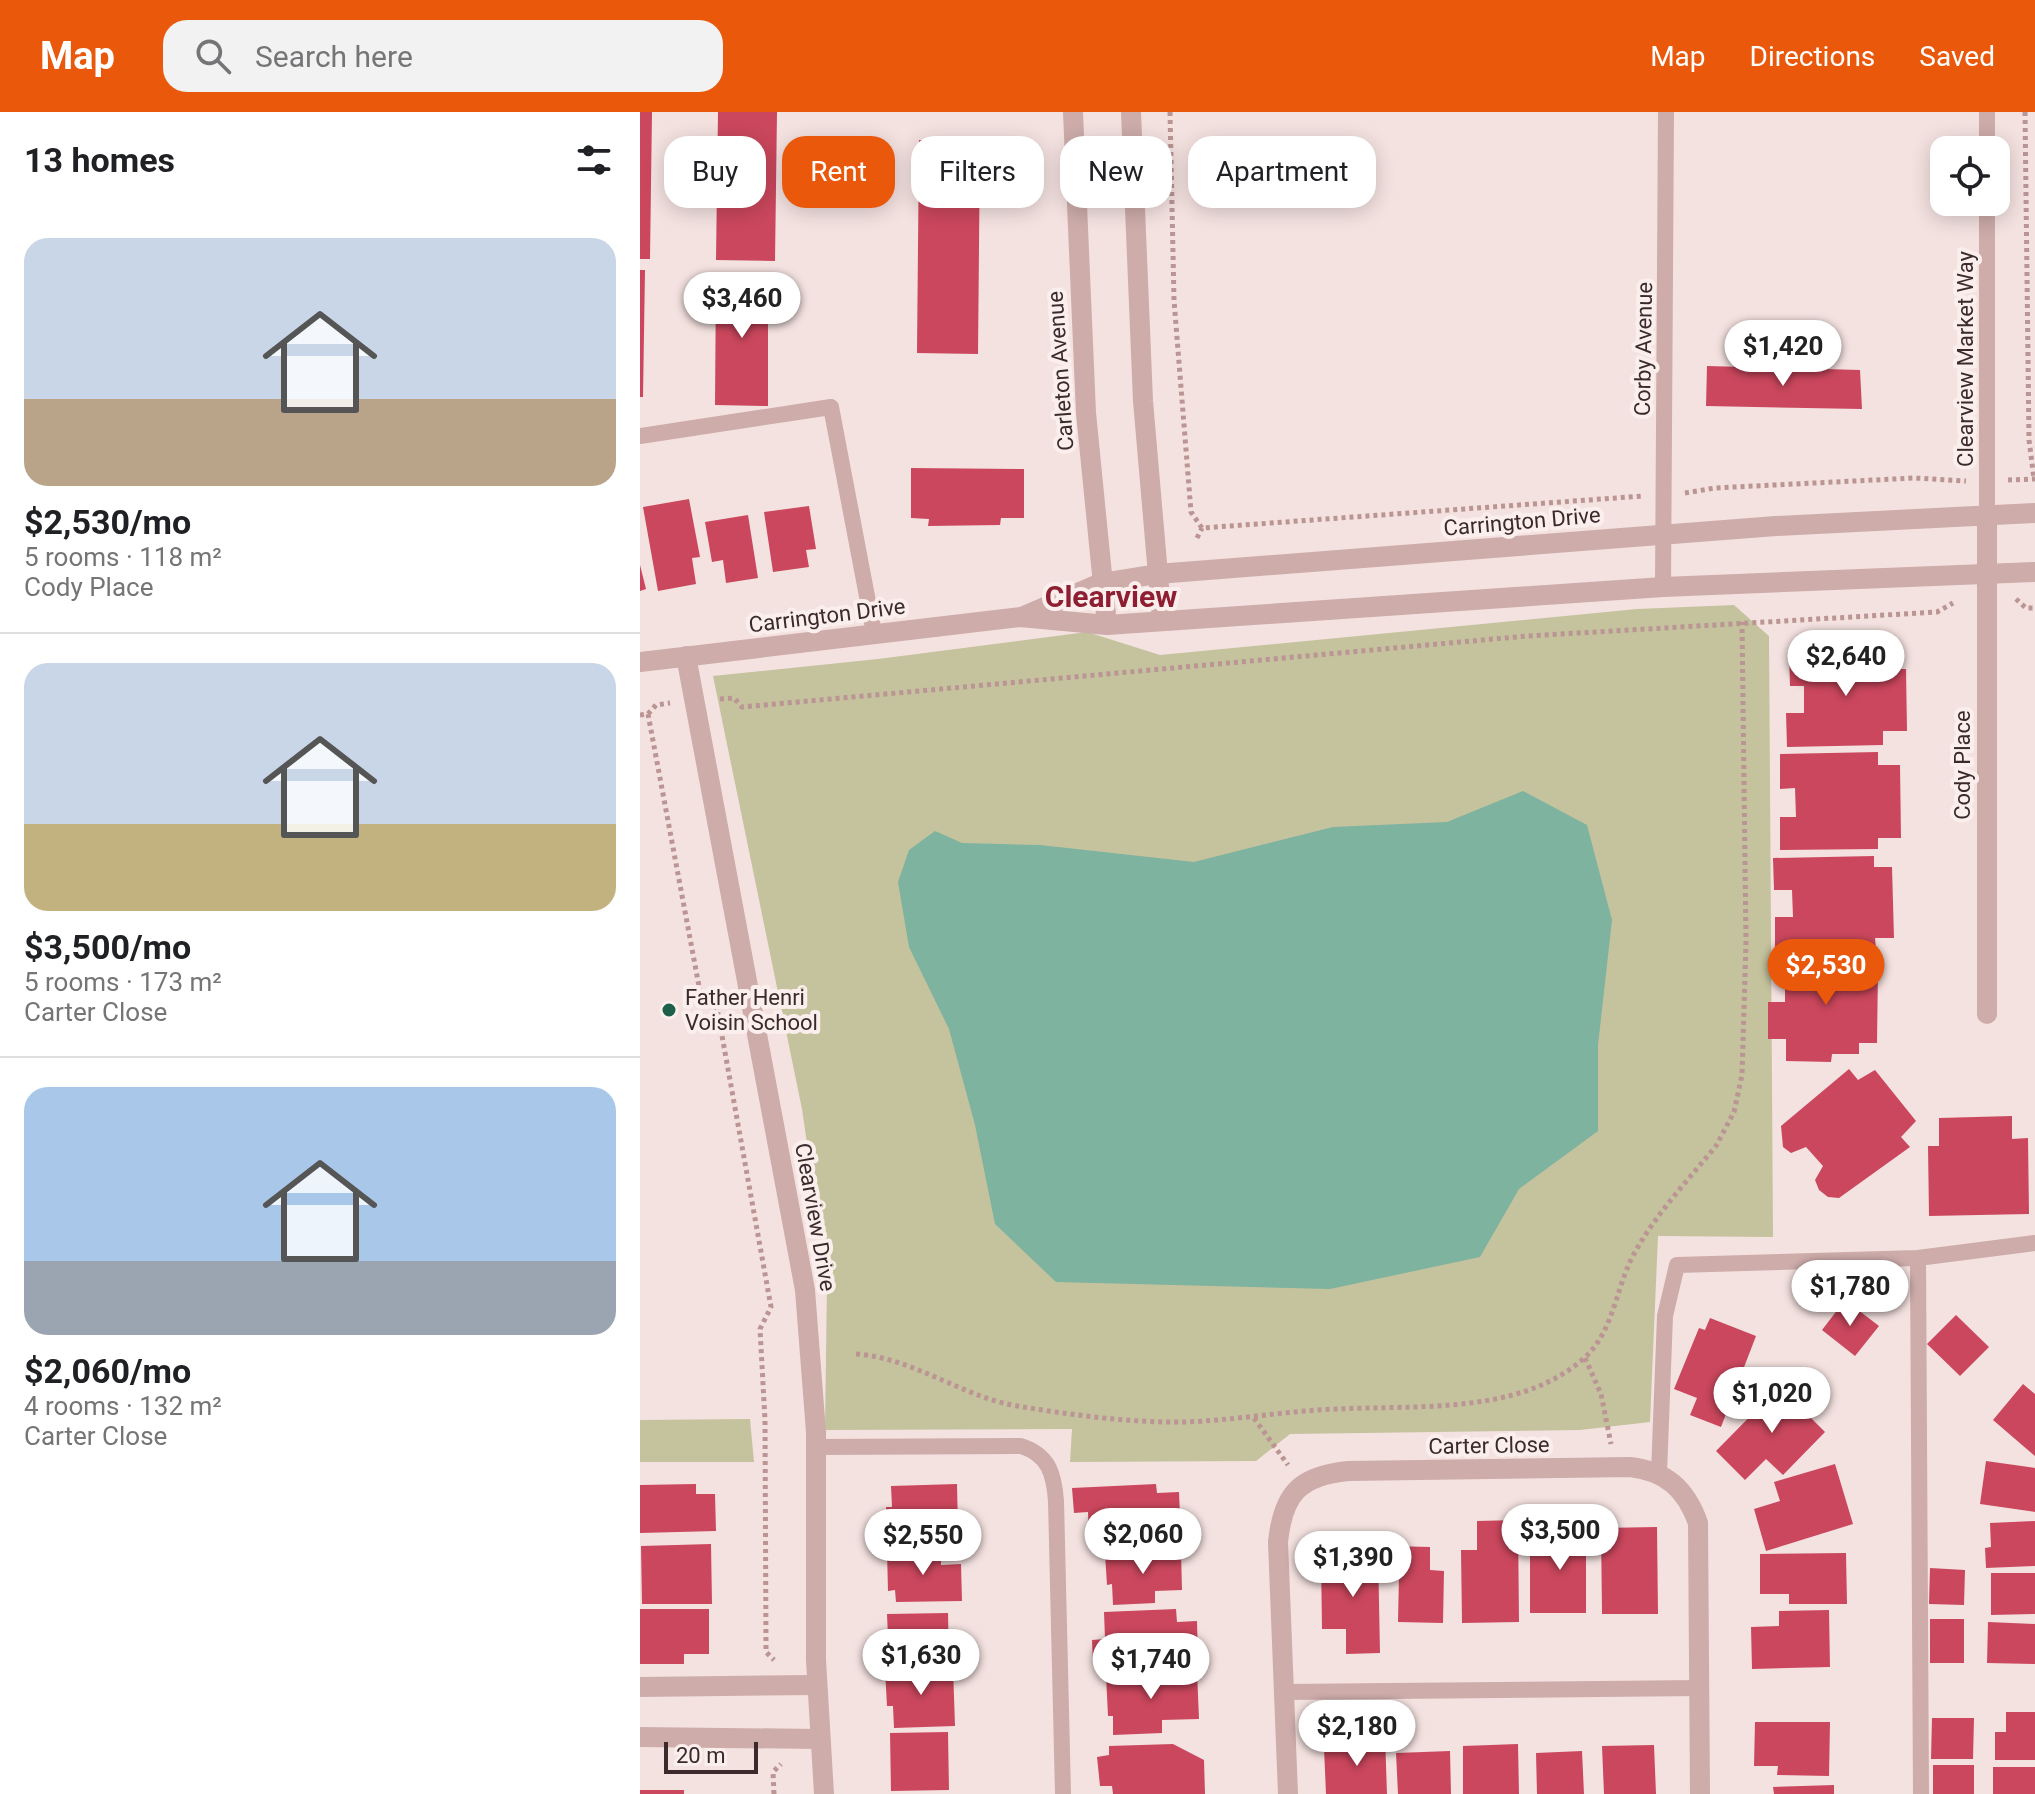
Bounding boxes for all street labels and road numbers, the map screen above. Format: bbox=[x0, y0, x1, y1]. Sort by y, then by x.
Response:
street label: Clearview Market Way bbox=[1953, 250, 1978, 467]
street label: Corby Avenue bbox=[1630, 282, 1657, 416]
street label: Carleton Avenue bbox=[1042, 290, 1079, 452]
street label: Carrington Drive bbox=[1442, 502, 1602, 541]
street label: Carrington Drive bbox=[747, 593, 907, 638]
street label: Cody Place bbox=[1950, 710, 1975, 820]
street label: Clearview Drive bbox=[790, 1141, 841, 1293]
street label: Carter Close bbox=[1428, 1432, 1550, 1459]

